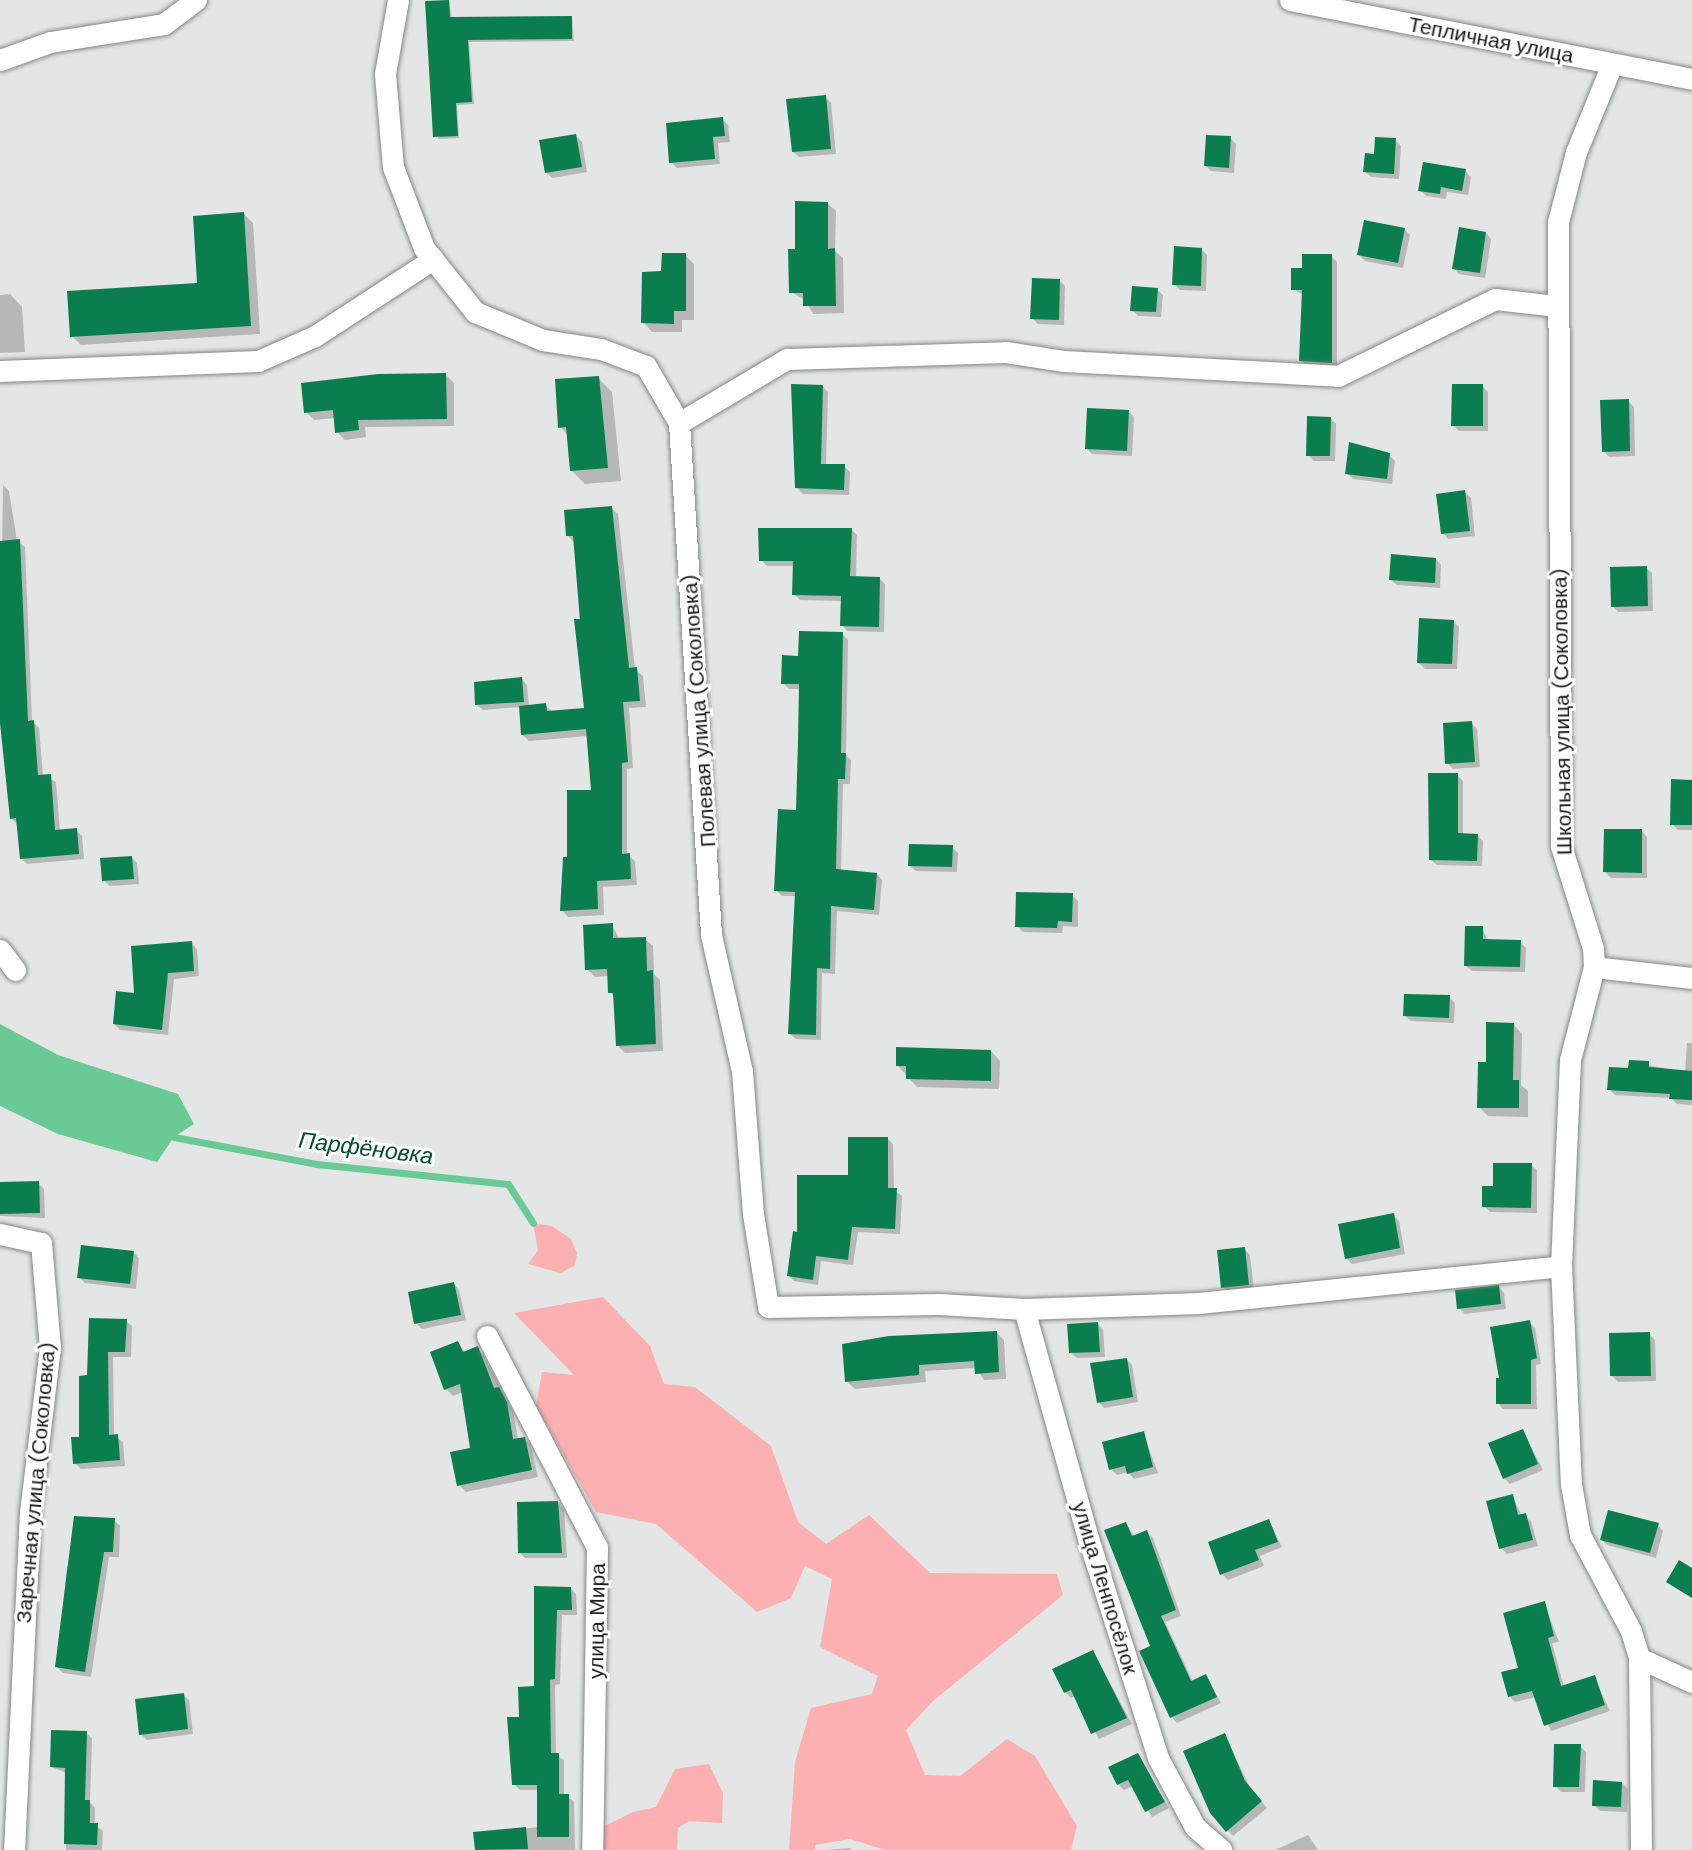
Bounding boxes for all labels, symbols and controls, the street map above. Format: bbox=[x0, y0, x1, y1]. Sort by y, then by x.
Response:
street label: Тепличная улица bbox=[1406, 12, 1576, 68]
street label: Школьная улица (Соколовка) bbox=[1547, 569, 1577, 855]
street label: Полевая улица (Соколовка) bbox=[677, 574, 721, 848]
water label: Парфёновка bbox=[297, 1126, 435, 1170]
street label: Заречная улица (Соколовка) bbox=[11, 1342, 61, 1624]
street label: улица Ленпосёлок bbox=[1067, 1499, 1143, 1677]
street label: улица Мира bbox=[583, 1563, 611, 1679]

